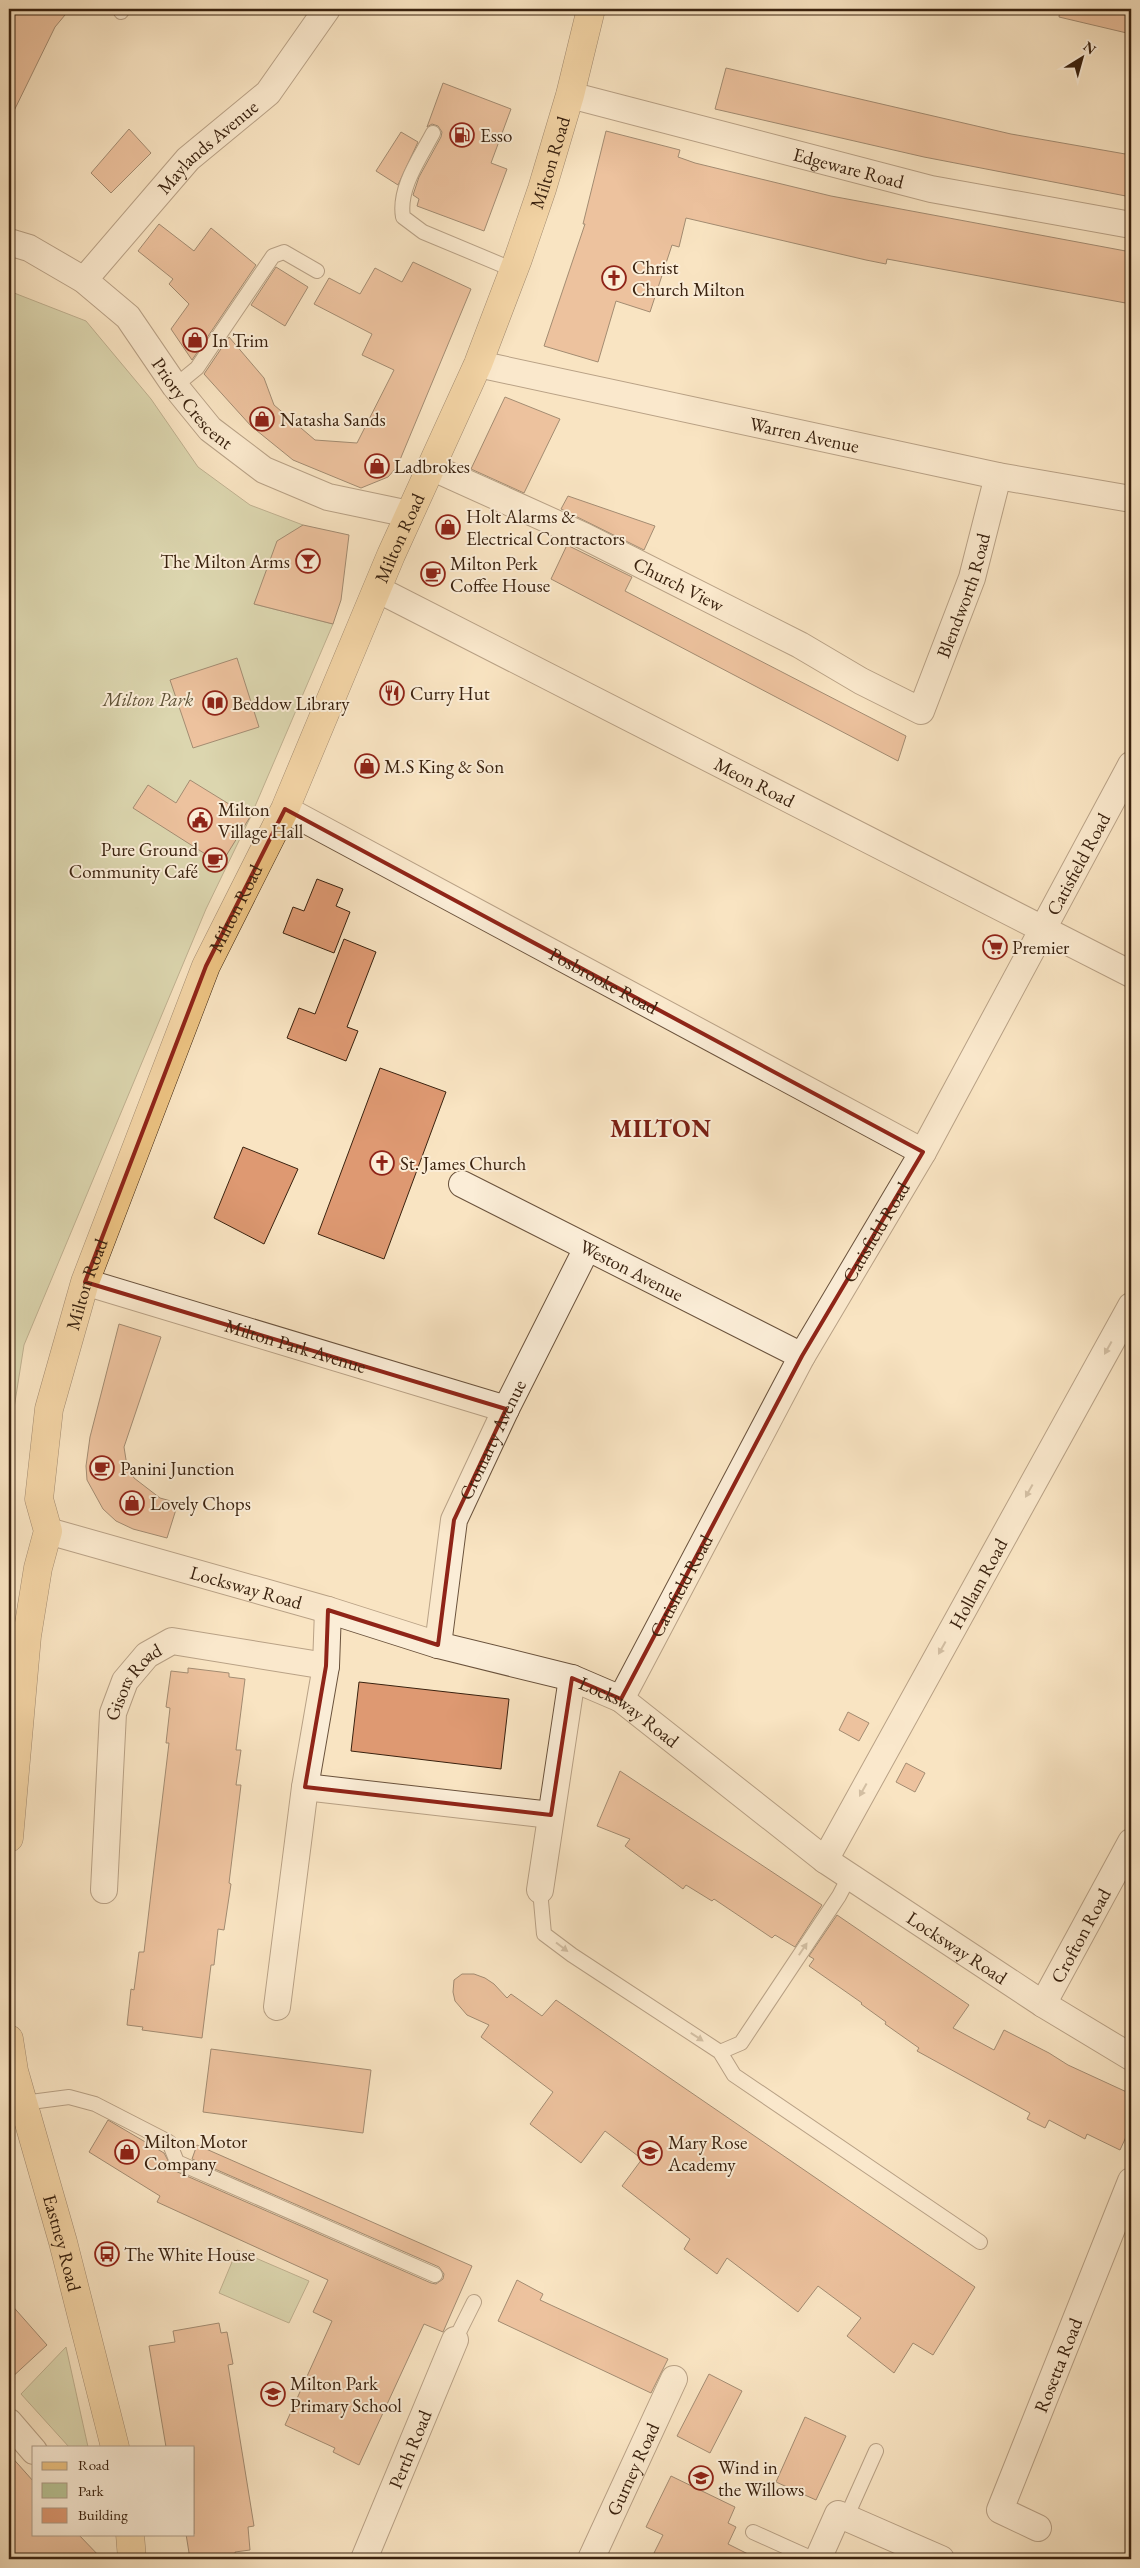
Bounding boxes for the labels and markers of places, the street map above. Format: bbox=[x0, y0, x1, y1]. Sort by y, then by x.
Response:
fuel station icon: Esso bbox=[449, 122, 475, 148]
place label: Esso bbox=[480, 123, 512, 148]
place label: Christ Church Milton bbox=[632, 255, 745, 302]
church icon: Christ Church Milton bbox=[601, 265, 627, 291]
shop icon: In Trim bbox=[182, 327, 208, 353]
place label: In Trim bbox=[212, 328, 269, 353]
shop icon: Natasha Sands bbox=[249, 406, 275, 432]
place label: Natasha Sands bbox=[280, 407, 386, 432]
shop icon: Ladbrokes bbox=[364, 453, 390, 479]
place label: Ladbrokes bbox=[394, 454, 470, 479]
place label: Holt Alarms & Electrical Contractors bbox=[466, 504, 625, 551]
shop icon: Holt Alarms & Electrical Contractors bbox=[435, 514, 461, 540]
bar icon: The Milton Arms bbox=[295, 548, 321, 574]
place label: The Milton Arms bbox=[160, 549, 290, 574]
place label: Milton Perk Coffee House bbox=[450, 551, 550, 598]
cafe icon: Milton Perk Coffee House bbox=[420, 561, 446, 587]
restaurant icon: Curry Hut bbox=[379, 680, 405, 706]
place label: Curry Hut bbox=[410, 681, 490, 706]
library icon: Beddow Library bbox=[202, 690, 228, 716]
place label: Beddow Library bbox=[232, 691, 350, 716]
shop icon: M.S King & Son bbox=[354, 753, 380, 779]
place label: M.S King & Son bbox=[384, 754, 504, 779]
place label: Milton Village Hall bbox=[218, 797, 304, 844]
public building icon: Milton Village Hall bbox=[187, 807, 213, 833]
place label: Pure Ground Community Café bbox=[69, 837, 198, 884]
cafe icon: Pure Ground Community Café bbox=[202, 847, 228, 873]
supermarket icon: Premier bbox=[982, 934, 1008, 960]
place label: Premier bbox=[1012, 935, 1070, 960]
church icon: St. James Church bbox=[369, 1150, 395, 1176]
place label: St. James Church bbox=[400, 1151, 527, 1176]
cafe icon: Panini Junction bbox=[89, 1455, 115, 1481]
place label: Panini Junction bbox=[120, 1456, 235, 1481]
shop icon: Lovely Chops bbox=[119, 1490, 145, 1516]
place label: Lovely Chops bbox=[150, 1491, 251, 1516]
place label: Milton Motor Company bbox=[144, 2129, 248, 2176]
place label: Mary Rose Academy bbox=[667, 2130, 747, 2177]
shop icon: Milton Motor Company bbox=[114, 2139, 140, 2165]
school or university icon: Mary Rose Academy bbox=[637, 2140, 663, 2166]
bus stop icon: The White House bbox=[94, 2241, 120, 2267]
place label: The White House bbox=[124, 2242, 255, 2267]
place label: Milton Park Primary School bbox=[290, 2371, 402, 2418]
school or university icon: Milton Park Primary School bbox=[260, 2381, 286, 2407]
place label: Wind in the Willows bbox=[718, 2455, 804, 2502]
school or university icon: Wind in the Willows bbox=[688, 2465, 714, 2491]

